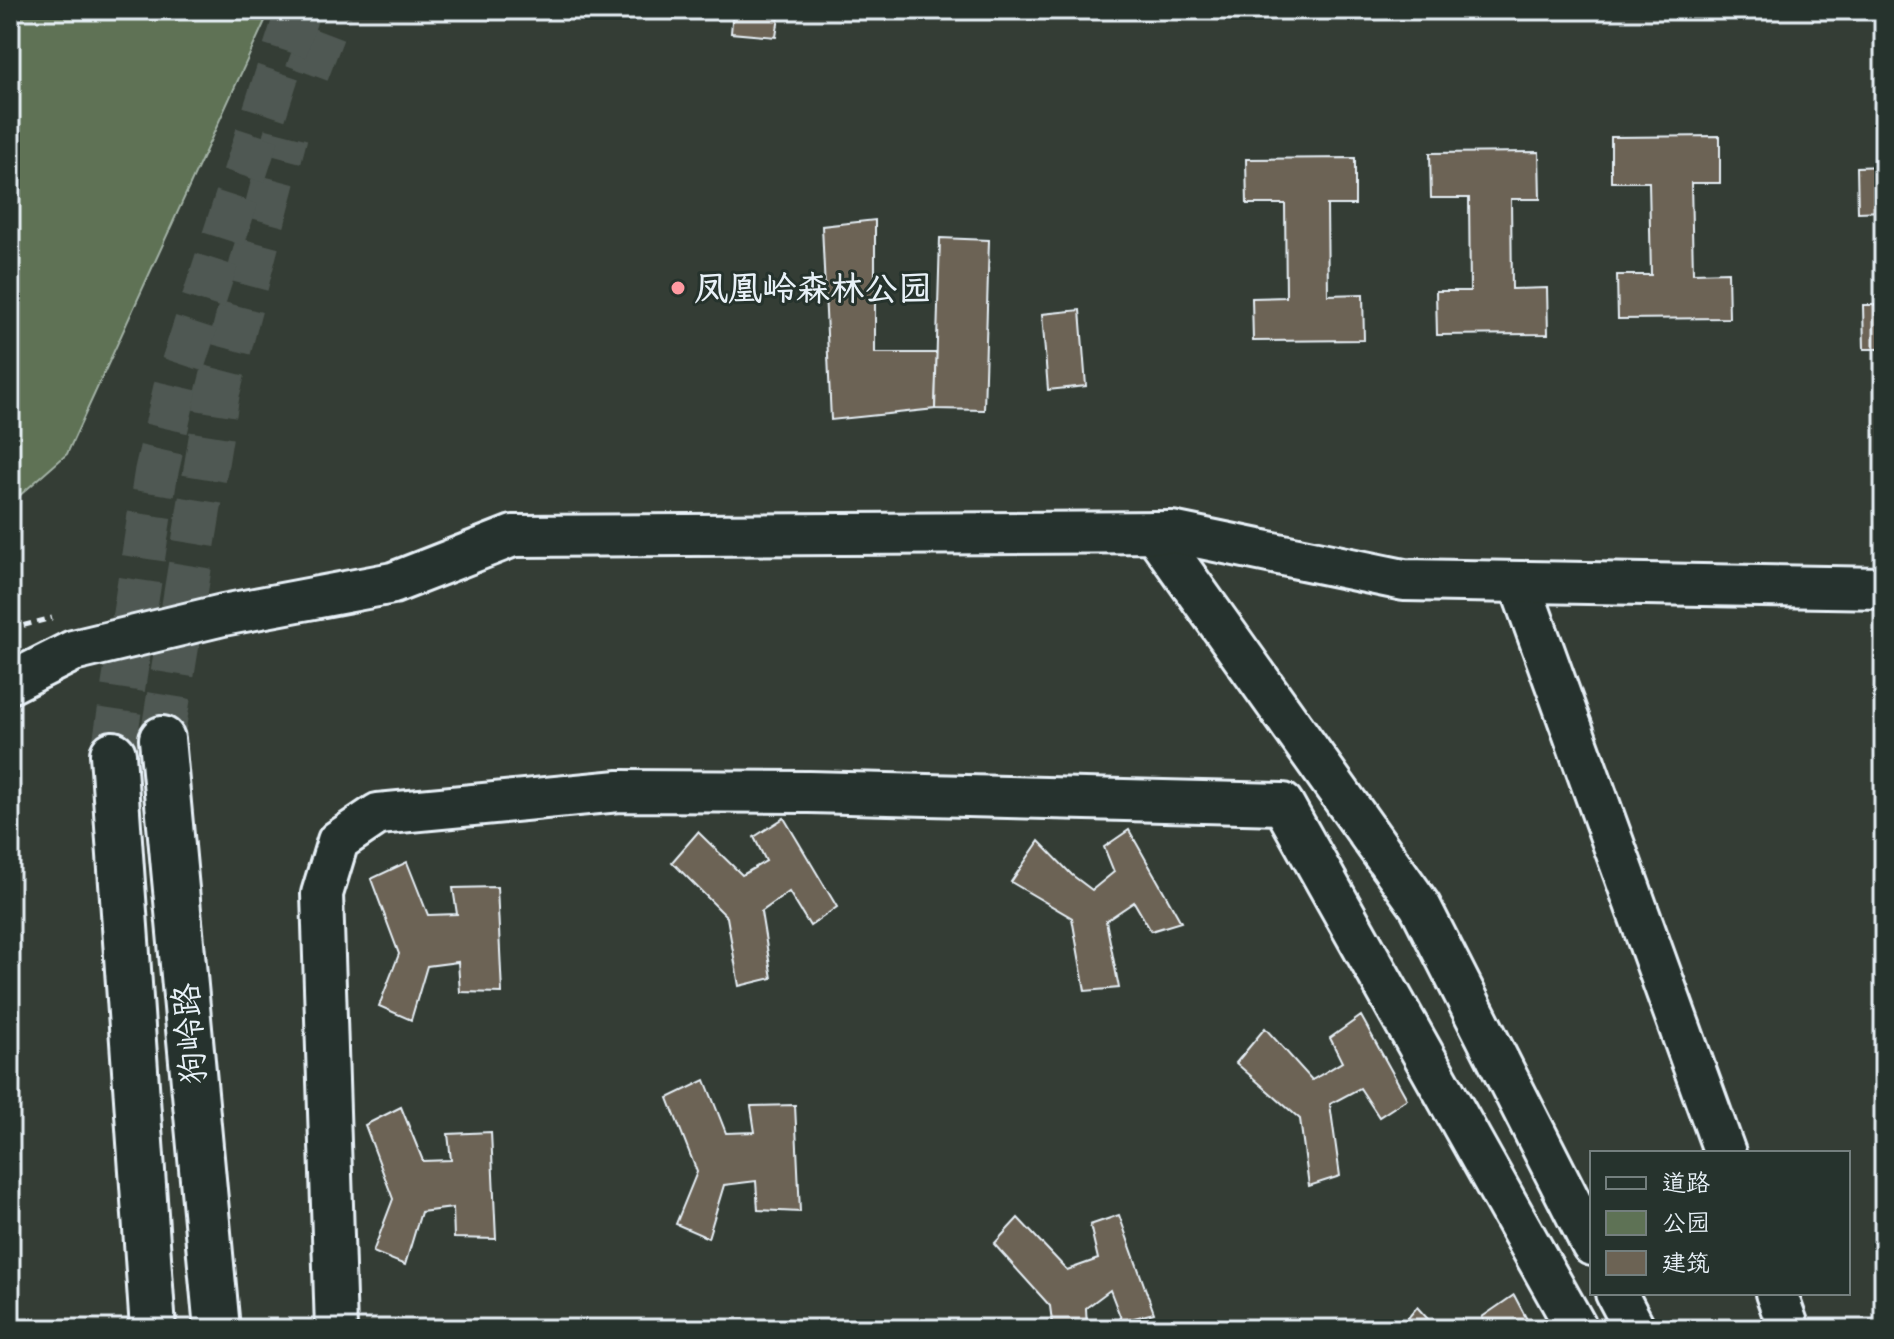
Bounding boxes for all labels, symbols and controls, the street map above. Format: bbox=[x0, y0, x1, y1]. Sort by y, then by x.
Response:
place label: 凤凰岭森林公园 bbox=[694, 267, 932, 310]
marker: 凤凰岭森林公园 bbox=[669, 279, 687, 297]
street label: 狗岭路 bbox=[164, 981, 215, 1087]
legend bbox=[1590, 1151, 1850, 1295]
text: 道路 bbox=[1662, 1168, 1710, 1198]
text: 公园 bbox=[1662, 1208, 1710, 1238]
text: 建筑 bbox=[1662, 1248, 1710, 1278]

